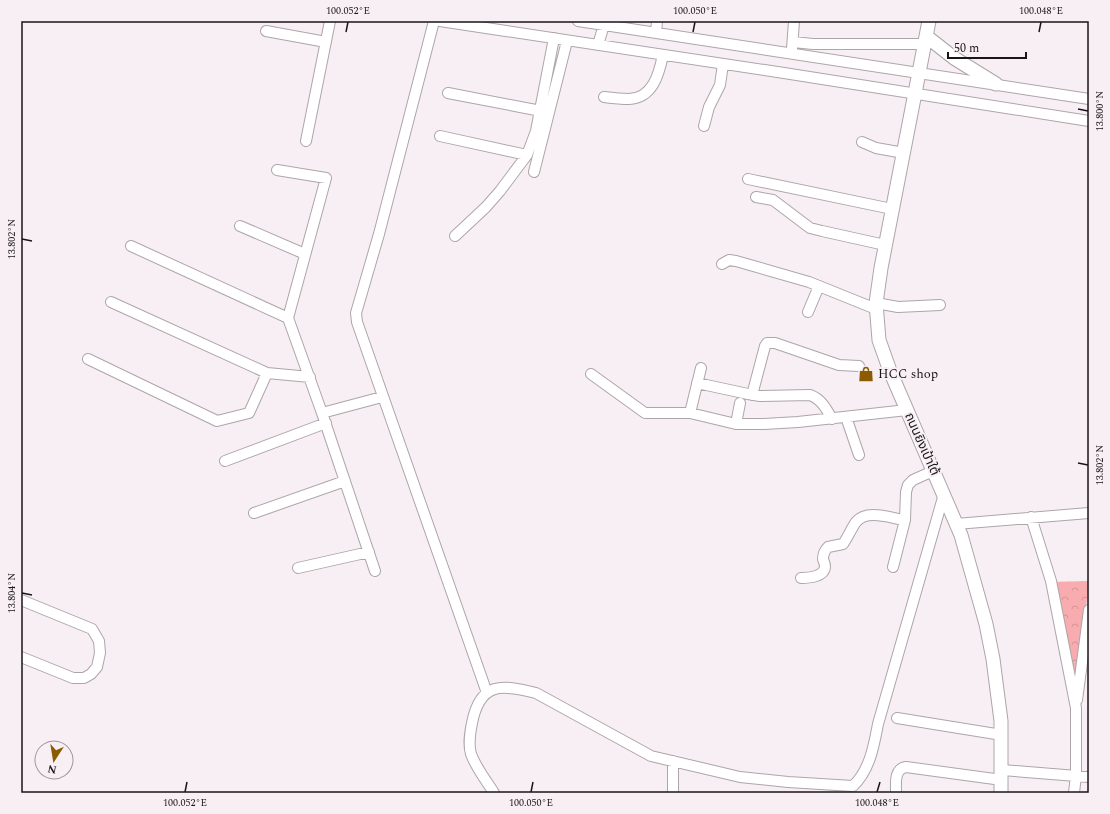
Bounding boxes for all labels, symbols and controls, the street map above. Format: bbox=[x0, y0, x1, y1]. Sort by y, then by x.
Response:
text: 100.052°E bbox=[326, 3, 370, 19]
text: 100.050°E bbox=[673, 3, 717, 19]
text: 100.048°E bbox=[1019, 3, 1063, 19]
scale bar bbox=[948, 34, 1026, 60]
text: 50 m bbox=[954, 39, 979, 58]
text: 13.800°N bbox=[1092, 91, 1108, 131]
text: 13.802°N bbox=[4, 219, 20, 259]
place label: HCC shop bbox=[878, 364, 938, 384]
shop icon: HCC shop bbox=[857, 365, 875, 383]
street label: ถนนยิงเป้าใต้ bbox=[899, 409, 945, 479]
text: 13.802°N bbox=[1092, 445, 1108, 485]
text: 13.804°N bbox=[4, 573, 20, 613]
north arrow bbox=[34, 740, 74, 780]
text: N bbox=[46, 760, 58, 779]
text: 100.052°E bbox=[163, 795, 207, 811]
text: 100.050°E bbox=[509, 795, 553, 811]
text: 100.048°E bbox=[855, 795, 899, 811]

